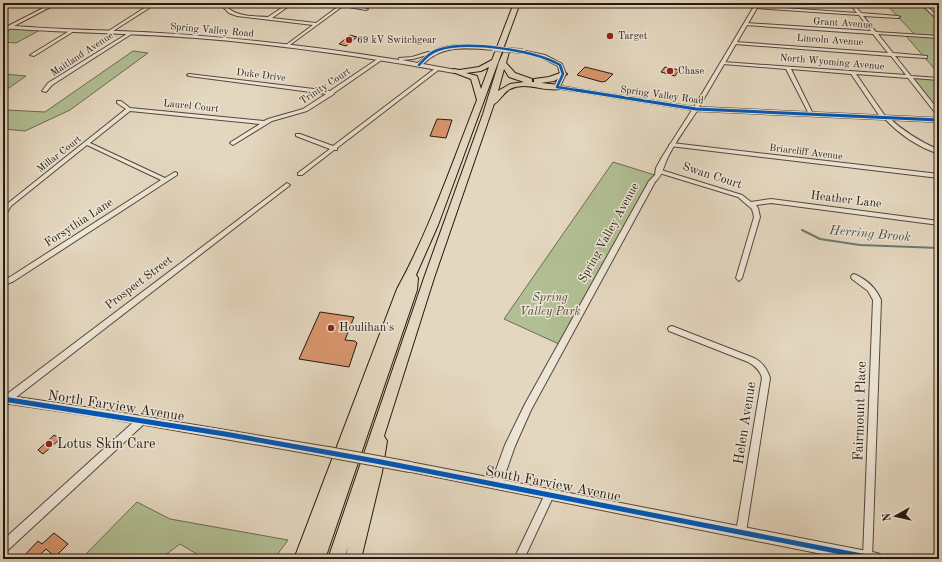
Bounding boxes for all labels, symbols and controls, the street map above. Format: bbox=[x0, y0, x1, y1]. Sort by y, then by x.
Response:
street label: Grant Avenue bbox=[813, 16, 874, 30]
street label: Spring Valley Road bbox=[170, 21, 254, 39]
street label: Maitland Avenue bbox=[49, 30, 115, 78]
marker: Target bbox=[605, 31, 615, 41]
place label: Target bbox=[618, 31, 648, 41]
street label: Lincoln Avenue bbox=[796, 33, 864, 47]
marker: 69 kV Switchgear bbox=[344, 35, 354, 45]
place label: 69 kV Switchgear bbox=[357, 35, 436, 45]
street label: North Wyoming Avenue bbox=[779, 52, 885, 72]
street label: Trinity Court bbox=[298, 66, 353, 106]
marker: Chase bbox=[665, 66, 675, 76]
place label: Chase bbox=[678, 66, 704, 76]
street label: Duke Drive bbox=[236, 67, 287, 83]
street label: Spring Valley Road bbox=[620, 84, 704, 106]
street label: Laurel Court bbox=[163, 98, 220, 114]
street label: Millar Court bbox=[35, 133, 83, 174]
street label: Briarcliff Avenue bbox=[769, 143, 844, 161]
street label: Swan Court bbox=[681, 161, 743, 191]
street label: Spring Valley Avenue bbox=[577, 181, 642, 285]
street label: Heather Lane bbox=[810, 190, 883, 210]
street label: Forsythia Lane bbox=[43, 196, 116, 250]
water label: Herring Brook bbox=[828, 224, 911, 244]
street label: Prospect Street bbox=[103, 254, 175, 312]
park label: Spring Valley Park bbox=[520, 292, 580, 318]
place label: Houlihan's bbox=[339, 322, 394, 334]
marker: Houlihan's bbox=[326, 323, 336, 333]
street label: Fairmount Place bbox=[851, 361, 869, 461]
street label: Helen Avenue bbox=[732, 381, 758, 465]
street label: North Farview Avenue bbox=[47, 388, 185, 424]
place label: Lotus Skin Care bbox=[57, 437, 155, 451]
marker: Lotus Skin Care bbox=[44, 439, 54, 449]
street label: South Farview Avenue bbox=[484, 464, 622, 504]
north arrow bbox=[876, 496, 916, 536]
text: N bbox=[881, 512, 894, 522]

